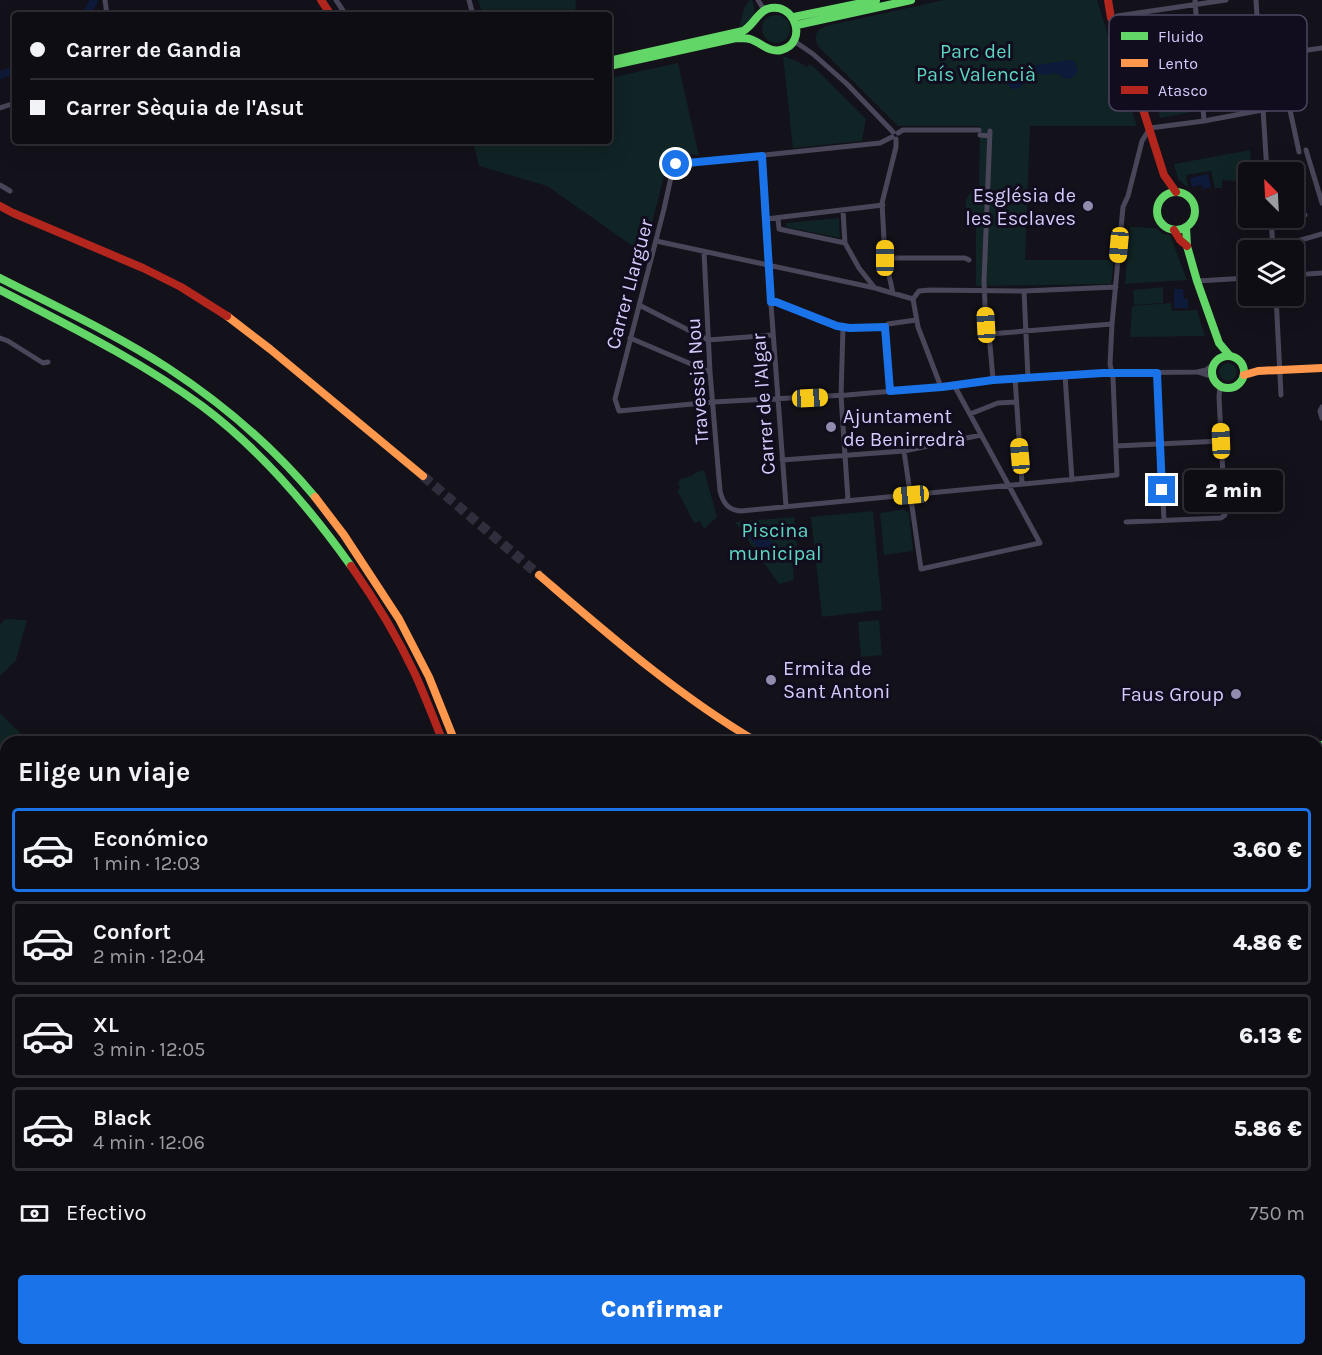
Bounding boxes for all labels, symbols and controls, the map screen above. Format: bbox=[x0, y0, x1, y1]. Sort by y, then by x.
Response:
legend bbox=[1109, 15, 1307, 111]
text: Fluido bbox=[1158, 27, 1204, 46]
text: Carrer de Gandia bbox=[66, 37, 242, 63]
park label: Parc del País Valencià bbox=[916, 40, 1036, 86]
text: Lento bbox=[1158, 54, 1198, 73]
text: Atasco bbox=[1158, 81, 1207, 100]
text: Carrer Sèquia de l'Asut bbox=[66, 95, 304, 121]
route start bbox=[662, 150, 689, 177]
north arrow bbox=[1238, 162, 1304, 228]
map controls bbox=[1238, 162, 1304, 306]
place label: Església de les Esclaves bbox=[965, 184, 1076, 230]
marker: Església de les Esclaves bbox=[1081, 199, 1095, 213]
street label: Carrer Llarguer bbox=[601, 216, 658, 352]
car bbox=[1108, 226, 1130, 264]
car bbox=[876, 240, 894, 276]
button: layers bbox=[1238, 240, 1304, 306]
car bbox=[976, 307, 996, 343]
street label: Travessia Nou bbox=[682, 317, 713, 445]
street label: Carrer de l'Algar bbox=[747, 332, 780, 475]
car bbox=[792, 388, 828, 408]
place label: Ajuntament de Benirredrà bbox=[843, 405, 965, 451]
marker: Ajuntament de Benirredrà bbox=[824, 420, 838, 434]
car bbox=[1211, 423, 1231, 459]
car bbox=[1009, 437, 1031, 475]
callout: 2 min bbox=[1183, 469, 1282, 511]
route end bbox=[1148, 476, 1175, 503]
text: 2 min bbox=[1205, 479, 1262, 502]
car bbox=[892, 484, 930, 506]
park label: Piscina municipal bbox=[728, 519, 822, 565]
place label: Ermita de Sant Antoni bbox=[783, 657, 890, 703]
marker: Ermita de Sant Antoni bbox=[764, 673, 778, 687]
place label: Faus Group bbox=[1121, 683, 1224, 706]
marker: Faus Group bbox=[1229, 687, 1243, 701]
text: Elige un viaje bbox=[18, 756, 190, 788]
icon: car bbox=[21, 823, 75, 877]
text: Económico bbox=[93, 826, 208, 852]
text: 3.60 € bbox=[1233, 837, 1302, 863]
text: 1 min · 12:03 bbox=[93, 852, 201, 875]
icon: car bbox=[21, 916, 75, 970]
text: Confort bbox=[93, 919, 171, 945]
text: 4.86 € bbox=[1233, 930, 1302, 956]
text: 2 min · 12:04 bbox=[93, 945, 205, 968]
icon: car bbox=[21, 1009, 75, 1063]
text: XL bbox=[93, 1012, 119, 1038]
text: 6.13 € bbox=[1239, 1023, 1302, 1049]
text: 3 min · 12:05 bbox=[93, 1038, 205, 1061]
icon: car bbox=[21, 1102, 75, 1156]
text: Black bbox=[93, 1105, 152, 1131]
text: 5.86 € bbox=[1234, 1116, 1302, 1142]
text: 4 min · 12:06 bbox=[93, 1131, 205, 1154]
icon: cash bbox=[18, 1197, 51, 1230]
text: Efectivo bbox=[66, 1200, 146, 1226]
text: 750 m bbox=[1249, 1202, 1305, 1225]
button: Confirmar bbox=[18, 1275, 1305, 1344]

